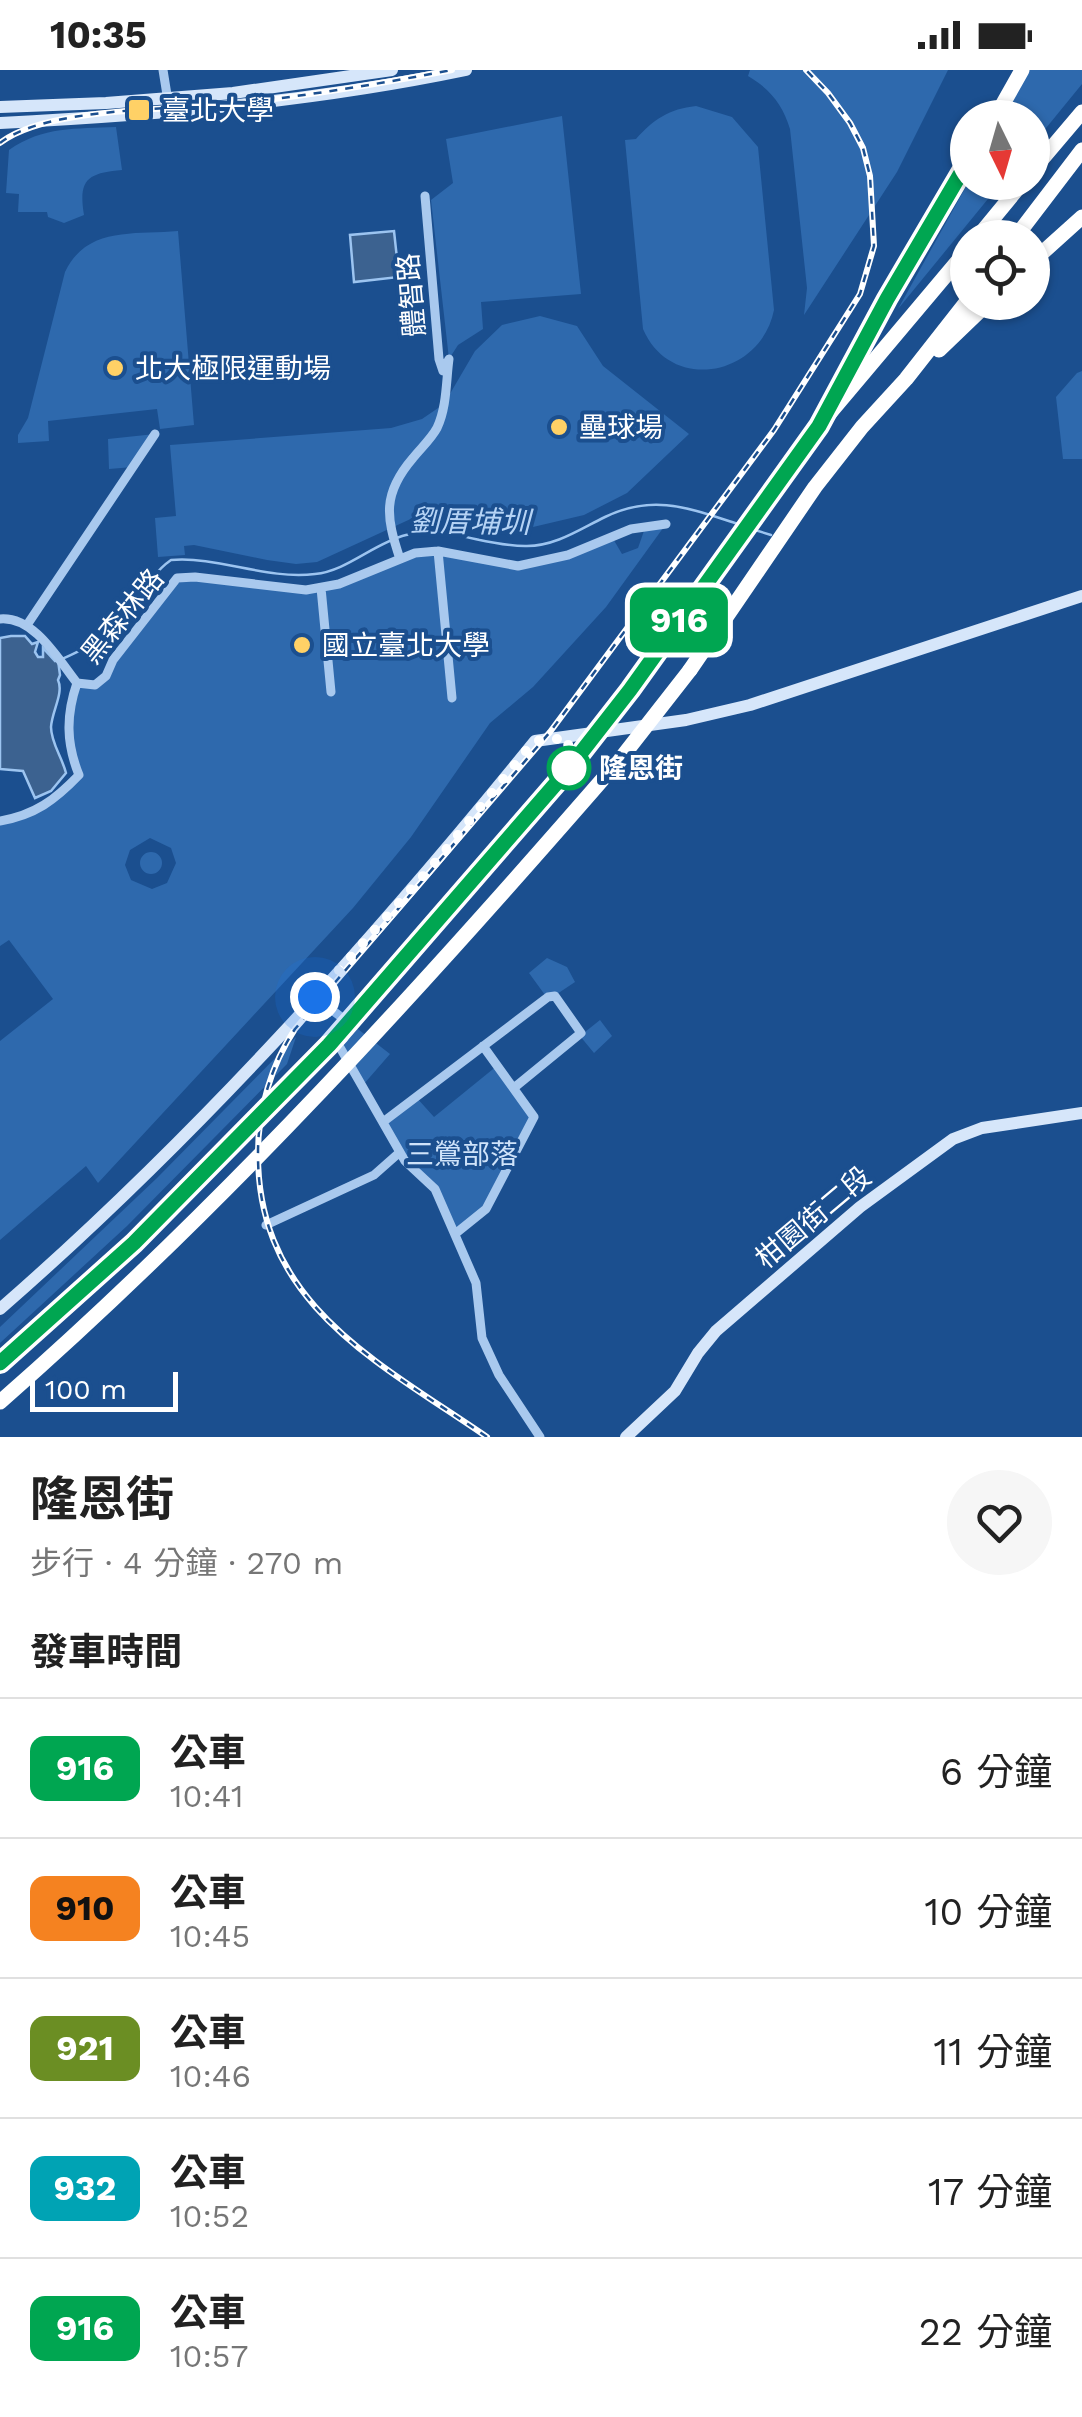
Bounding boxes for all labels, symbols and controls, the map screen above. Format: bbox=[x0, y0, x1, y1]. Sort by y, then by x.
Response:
text: 10:35 bbox=[50, 13, 147, 57]
place label: 臺北大學 bbox=[162, 94, 274, 127]
marker: 臺北大學 bbox=[126, 97, 152, 123]
north arrow bbox=[950, 100, 1050, 200]
map controls bbox=[950, 100, 1050, 320]
button: locate bbox=[950, 220, 1050, 320]
street label: 體智路 bbox=[391, 252, 432, 338]
place label: 北大極限運動場 bbox=[135, 352, 331, 385]
marker: 北大極限運動場 bbox=[104, 357, 126, 379]
place label: 壘球場 bbox=[579, 411, 663, 444]
marker: 壘球場 bbox=[548, 416, 570, 438]
water label: 劉厝埔圳 bbox=[410, 503, 534, 540]
street label: 黑森林路 bbox=[74, 562, 170, 670]
line badge: 916 bbox=[622, 588, 736, 652]
text: 916 bbox=[650, 599, 708, 641]
place label: 國立臺北大學 bbox=[322, 629, 490, 662]
marker: 國立臺北大學 bbox=[291, 634, 313, 656]
marker: 隆恩街 bbox=[548, 747, 590, 789]
place label: 隆恩街 bbox=[599, 752, 683, 785]
your location bbox=[290, 972, 340, 1022]
park label: 三鶯部落 bbox=[406, 1138, 518, 1171]
street label: 柑園街二段 bbox=[749, 1160, 878, 1275]
scale bar bbox=[30, 1367, 178, 1412]
text: 100 m bbox=[45, 1373, 127, 1406]
button: heart bbox=[947, 1470, 1052, 1575]
text: 隆恩街 bbox=[30, 1471, 174, 1528]
text: 步行 · 4 分鐘 · 270 m bbox=[30, 1544, 343, 1582]
text: 發車時間 bbox=[30, 1630, 182, 1674]
text: 公車 bbox=[170, 1731, 246, 1775]
text: 916 bbox=[56, 1747, 114, 1789]
text: 6 分鐘 bbox=[940, 1750, 1052, 1794]
text: 10:41 bbox=[170, 1777, 243, 1815]
text: 公車 bbox=[170, 1871, 246, 1915]
text: 910 bbox=[55, 1887, 115, 1929]
text: 10 分鐘 bbox=[925, 1890, 1052, 1934]
text: 10:45 bbox=[170, 1917, 250, 1955]
text: 公車 bbox=[170, 2011, 246, 2055]
text: 921 bbox=[56, 2027, 114, 2069]
text: 11 分鐘 bbox=[933, 2030, 1052, 2074]
text: 10:46 bbox=[170, 2057, 251, 2095]
text: 公車 bbox=[170, 2151, 246, 2195]
text: 932 bbox=[54, 2167, 116, 2209]
text: 17 分鐘 bbox=[928, 2170, 1052, 2214]
text: 10:52 bbox=[170, 2197, 249, 2235]
text: 公車 bbox=[170, 2291, 246, 2335]
text: 916 bbox=[56, 2307, 114, 2349]
text: 22 分鐘 bbox=[919, 2310, 1052, 2354]
text: 10:57 bbox=[170, 2337, 248, 2375]

